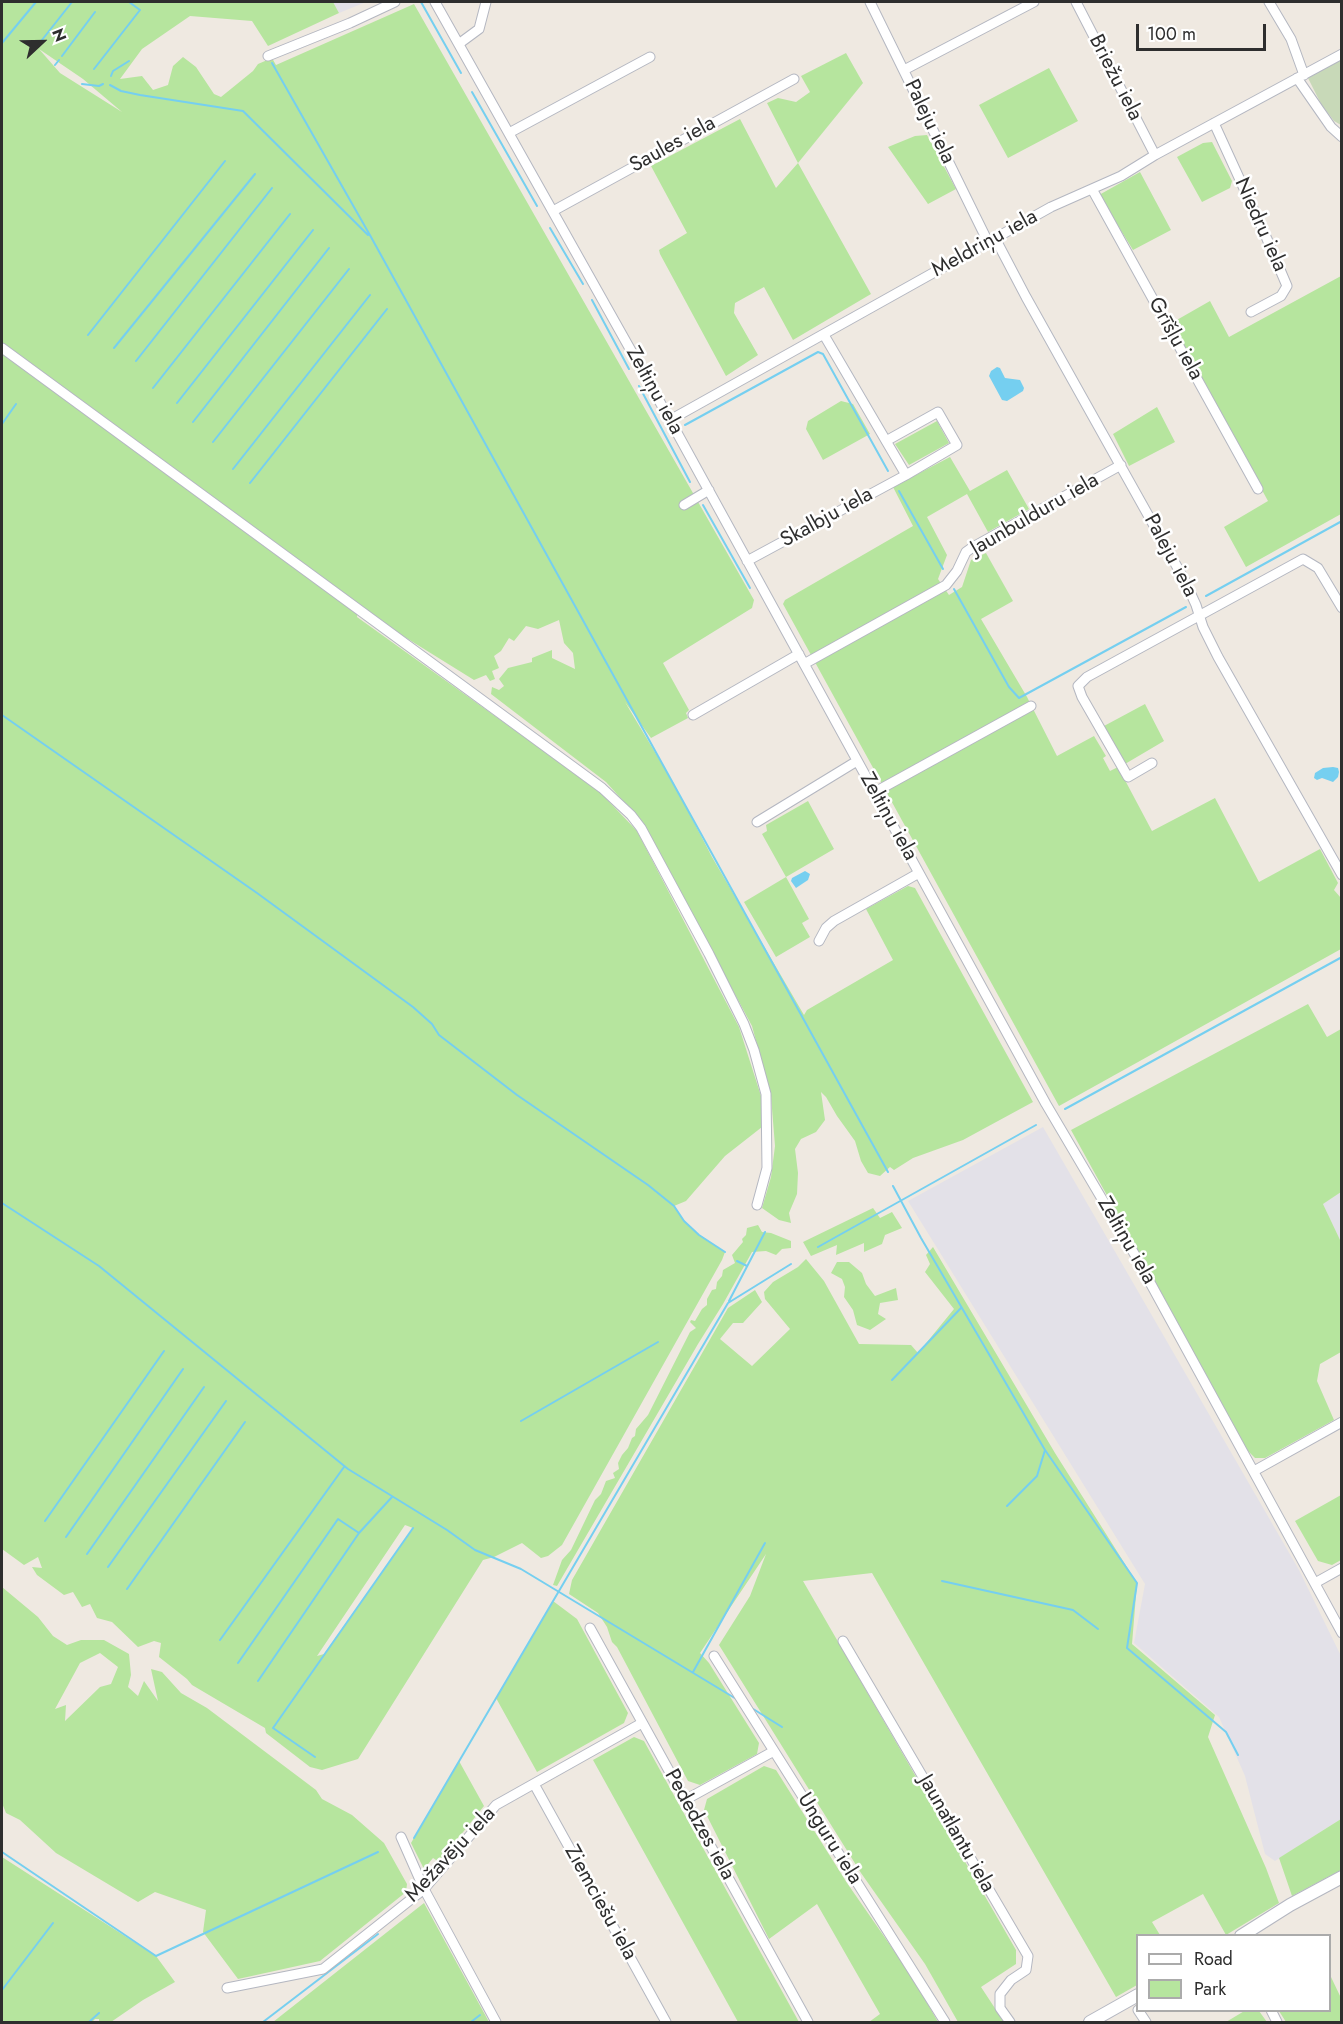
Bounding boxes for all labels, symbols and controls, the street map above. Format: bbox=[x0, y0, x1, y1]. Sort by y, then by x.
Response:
north arrow bbox=[12, 12, 72, 72]
scale bar bbox=[1139, 12, 1270, 50]
text: 100 m bbox=[1147, 21, 1196, 47]
text: N bbox=[46, 25, 72, 45]
street label: Briežu iela bbox=[1083, 31, 1147, 125]
street label: Paleju iela bbox=[898, 76, 960, 168]
street label: Saules iela bbox=[626, 111, 720, 179]
street label: Niedru iela bbox=[1228, 174, 1292, 276]
street label: Meldriņu iela bbox=[928, 205, 1042, 283]
street label: Grīšļu iela bbox=[1142, 293, 1208, 385]
street label: Zeltiņu iela bbox=[620, 343, 688, 439]
street label: Jaunbulduru iela bbox=[966, 468, 1104, 562]
street label: Skalbju iela bbox=[777, 482, 877, 554]
street label: Paleju iela bbox=[1138, 510, 1202, 602]
street label: Zeltiņu iela bbox=[854, 769, 922, 865]
street label: Zeltiņu iela bbox=[1091, 1193, 1161, 1289]
street label: Pededzes iela bbox=[658, 1765, 740, 1885]
street label: Jaunatlantu iela bbox=[912, 1771, 1000, 1897]
street label: Unguru iela bbox=[791, 1789, 867, 1889]
street label: Mežavēju iela bbox=[401, 1802, 501, 1908]
street label: Ziemciešu iela bbox=[558, 1841, 642, 1965]
legend bbox=[1136, 1934, 1331, 2012]
text: Road bbox=[1194, 1946, 1233, 1972]
text: Park bbox=[1194, 1976, 1226, 2002]

